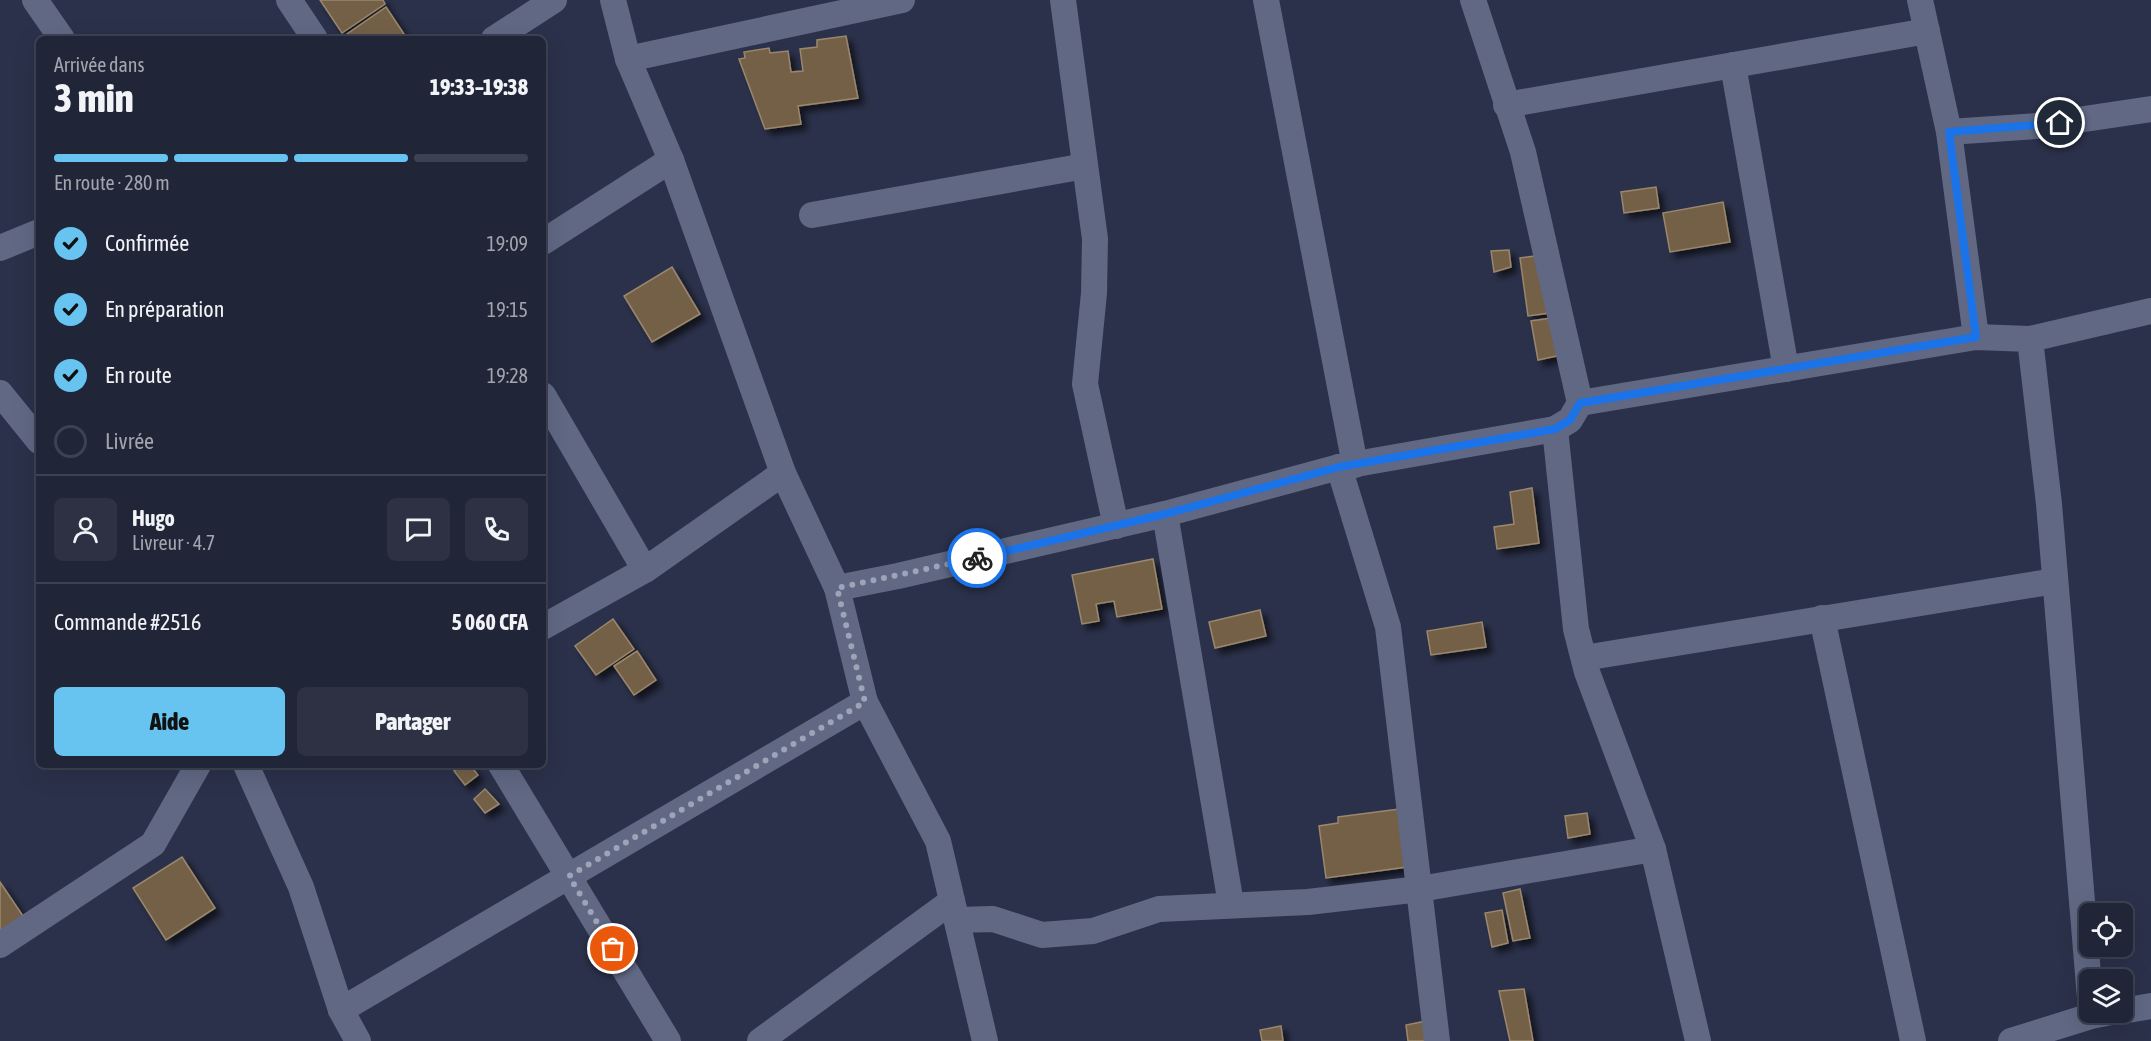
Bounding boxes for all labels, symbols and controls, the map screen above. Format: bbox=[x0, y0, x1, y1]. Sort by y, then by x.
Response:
text: Arrivée dans bbox=[54, 53, 145, 76]
text: 19:33–19:38 bbox=[430, 74, 528, 100]
text: 3 min bbox=[54, 76, 134, 120]
pin bbox=[2034, 97, 2085, 148]
icon: home bbox=[2043, 106, 2076, 139]
text: En route · 280 m bbox=[54, 171, 170, 194]
icon: check bbox=[54, 227, 87, 260]
text: Confirmée bbox=[105, 230, 189, 256]
text: 19:09 bbox=[486, 232, 528, 255]
icon: check bbox=[54, 293, 87, 326]
text: En préparation bbox=[105, 296, 224, 322]
text: 19:15 bbox=[487, 298, 528, 321]
icon: check bbox=[54, 359, 87, 392]
text: En route bbox=[105, 362, 172, 388]
text: 19:28 bbox=[487, 364, 528, 387]
text: Livrée bbox=[105, 428, 154, 454]
button: person bbox=[54, 498, 117, 561]
button: chat bbox=[387, 498, 450, 561]
button: phone bbox=[465, 498, 528, 561]
text: Hugo bbox=[132, 505, 175, 531]
courier bbox=[947, 528, 1007, 588]
text: Livreur · 4.7 bbox=[132, 531, 215, 554]
icon: bike bbox=[961, 542, 994, 575]
text: Commande #2516 bbox=[54, 609, 201, 635]
text: 5 060 CFA bbox=[452, 609, 528, 635]
button: Aide bbox=[54, 687, 285, 756]
button: Partager bbox=[297, 687, 528, 756]
map controls bbox=[2079, 903, 2133, 1023]
button: locate bbox=[2079, 903, 2133, 957]
pin bbox=[587, 923, 638, 974]
icon: bag bbox=[596, 932, 629, 965]
button: layers bbox=[2079, 969, 2133, 1023]

